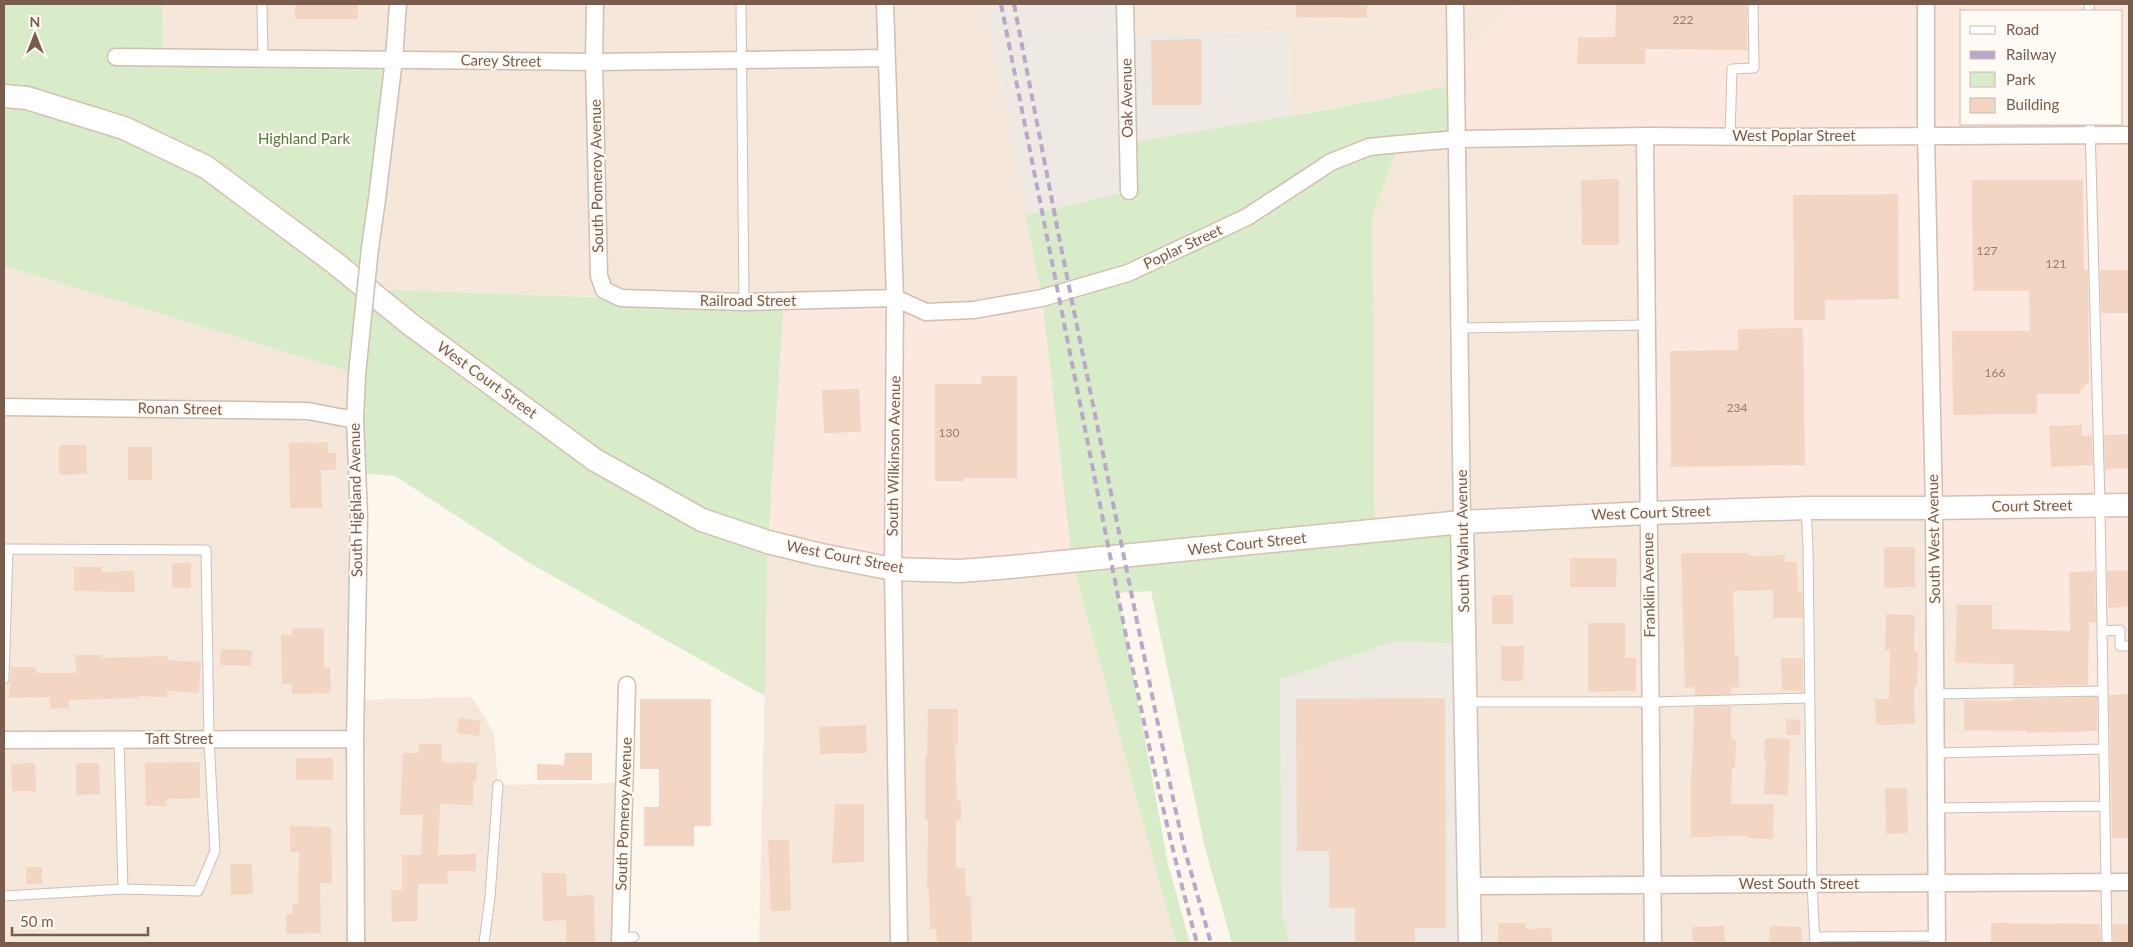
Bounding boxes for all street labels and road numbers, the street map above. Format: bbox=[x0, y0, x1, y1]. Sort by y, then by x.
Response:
street label: Carey Street bbox=[460, 50, 542, 70]
street label: Oak Avenue bbox=[1116, 58, 1136, 138]
street label: South Pomeroy Avenue bbox=[586, 99, 606, 253]
street label: West Poplar Street bbox=[1732, 126, 1856, 144]
street label: Poplar Street bbox=[1140, 220, 1225, 272]
street label: Railroad Street bbox=[700, 291, 797, 309]
street label: West Court Street bbox=[434, 337, 542, 422]
street label: South Wilkinson Avenue bbox=[883, 375, 903, 537]
street label: Ronan Street bbox=[137, 398, 223, 418]
street label: South Highland Avenue bbox=[345, 423, 365, 577]
street label: South Walnut Avenue bbox=[1452, 469, 1472, 613]
street label: South West Avenue bbox=[1923, 474, 1943, 604]
street label: Court Street bbox=[1991, 495, 2073, 515]
street label: West Court Street bbox=[1591, 501, 1711, 523]
street label: West Court Street bbox=[1187, 528, 1308, 558]
street label: Franklin Avenue bbox=[1638, 532, 1658, 638]
street label: West Court Street bbox=[785, 536, 906, 576]
street label: Taft Street bbox=[145, 729, 214, 747]
street label: South Pomeroy Avenue bbox=[611, 737, 635, 891]
street label: West South Street bbox=[1739, 874, 1860, 892]

